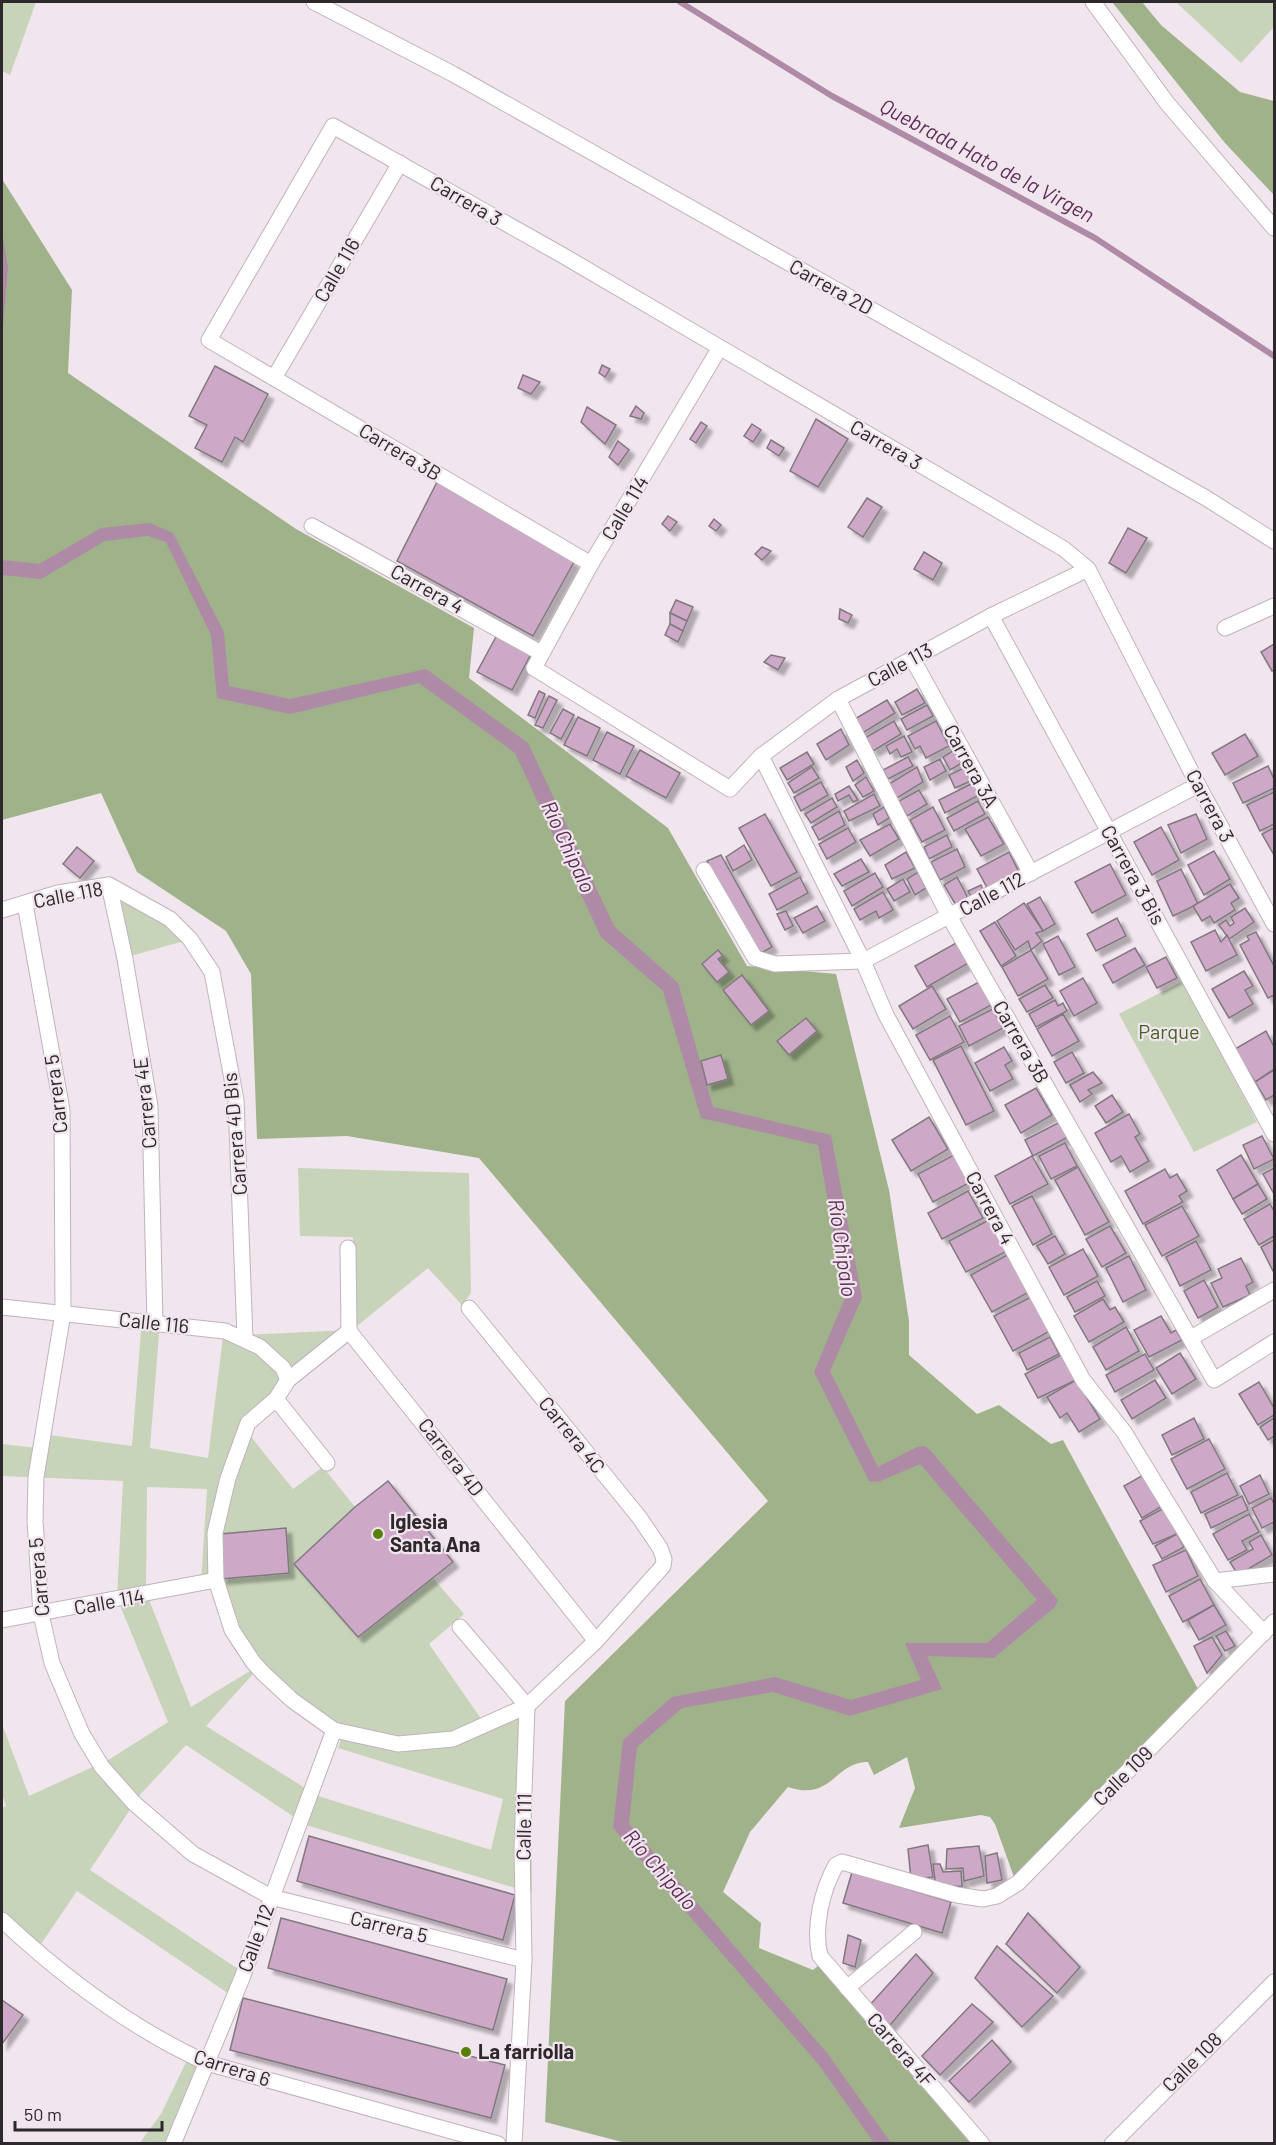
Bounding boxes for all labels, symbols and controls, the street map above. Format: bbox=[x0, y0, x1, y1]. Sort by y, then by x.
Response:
water label: Quebrada Hato de la Virgen bbox=[876, 93, 1099, 227]
street label: Carrera 3 bbox=[426, 170, 507, 230]
street label: Calle 116 bbox=[308, 233, 364, 306]
street label: Carrera 2D bbox=[785, 253, 877, 319]
street label: Carrera 3 bbox=[846, 414, 927, 474]
street label: Carrera 3B bbox=[355, 417, 446, 485]
street label: Calle 114 bbox=[596, 471, 653, 544]
street label: Carrera 4 bbox=[387, 558, 468, 618]
street label: Calle 113 bbox=[863, 637, 936, 691]
street label: Carrera 3A bbox=[939, 720, 1004, 811]
street label: Carrera 3 bbox=[1182, 765, 1240, 846]
water label: Río Chipalo bbox=[537, 796, 602, 896]
street label: Carrera 3 Bis bbox=[1097, 820, 1171, 929]
street label: Calle 112 bbox=[955, 866, 1028, 920]
street label: Calle 118 bbox=[31, 876, 105, 913]
street label: Carrera 3B bbox=[989, 996, 1055, 1087]
park label: Parque bbox=[1138, 1019, 1200, 1043]
street label: Carrera 5 bbox=[38, 1053, 72, 1135]
street label: Carrera 4E bbox=[127, 1056, 161, 1150]
street label: Carrera 4D Bis bbox=[217, 1072, 251, 1197]
street label: Carrera 4 bbox=[962, 1167, 1020, 1248]
water label: Río Chipalo bbox=[824, 1197, 863, 1298]
street label: Calle 116 bbox=[118, 1306, 190, 1338]
street label: Carrera 4C bbox=[535, 1391, 611, 1478]
street label: Carrera 4D bbox=[414, 1413, 490, 1500]
place label: Iglesia Santa Ana bbox=[390, 1509, 480, 1556]
marker: Iglesia Santa Ana bbox=[371, 1527, 385, 1541]
street label: Carrera 5 bbox=[23, 1537, 53, 1618]
street label: Calle 114 bbox=[72, 1583, 146, 1619]
street label: Calle 109 bbox=[1087, 1740, 1157, 1810]
street label: Calle 111 bbox=[510, 1793, 536, 1861]
water label: Río Chipalo bbox=[619, 1824, 703, 1914]
street label: Calle 112 bbox=[232, 1900, 278, 1975]
street label: Carrera 5 bbox=[348, 1905, 431, 1947]
street label: Carrera 4F bbox=[863, 2007, 941, 2092]
street label: Calle 108 bbox=[1156, 2026, 1226, 2096]
place label: La farriolla bbox=[478, 2039, 574, 2063]
street label: Carrera 6 bbox=[191, 2043, 274, 2091]
marker: La farriolla bbox=[459, 2045, 473, 2059]
scale bar bbox=[15, 2094, 162, 2132]
text: 50 m bbox=[24, 2103, 62, 2125]

